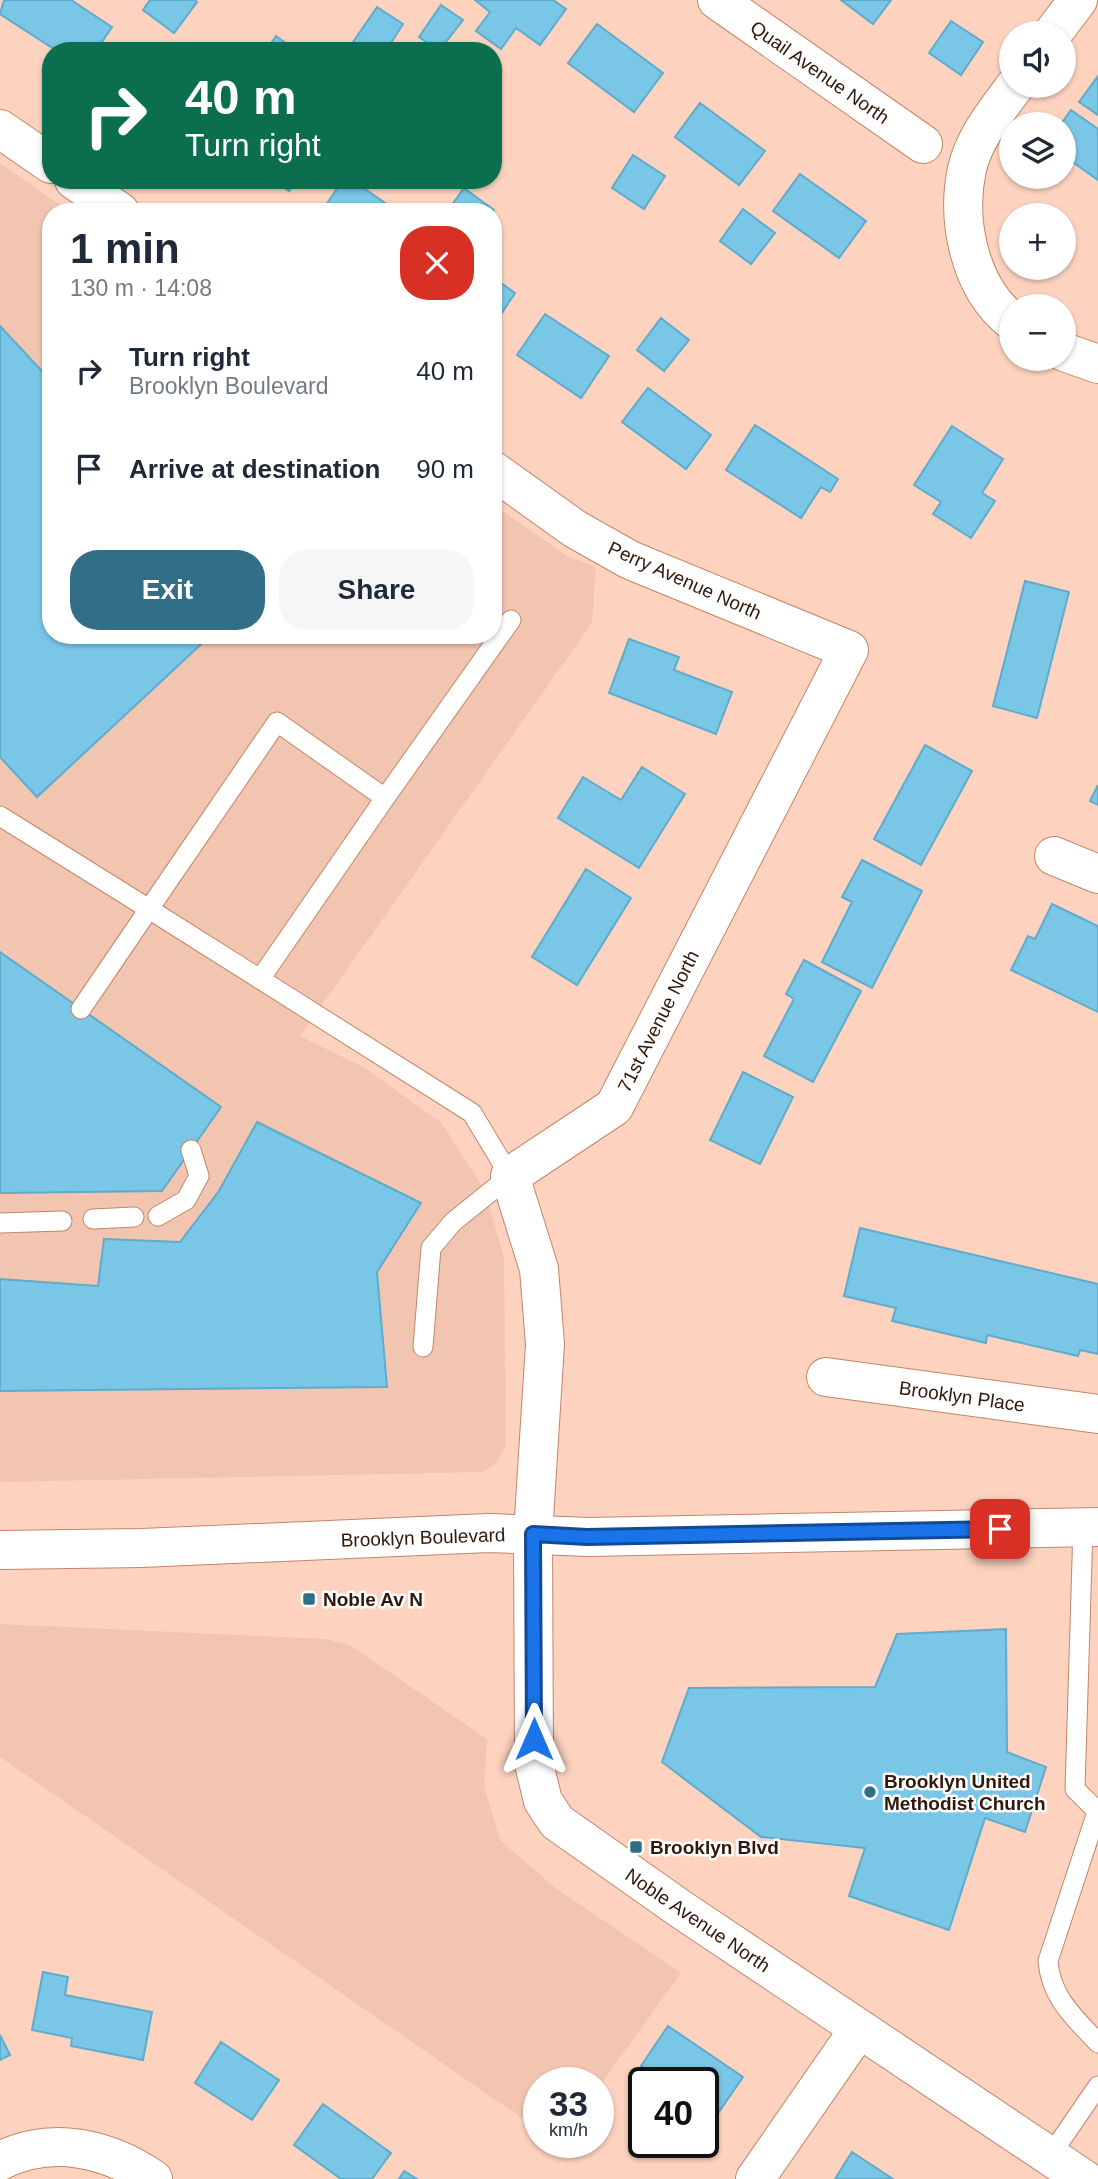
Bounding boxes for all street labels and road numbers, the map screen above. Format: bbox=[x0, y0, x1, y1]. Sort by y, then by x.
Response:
street label: Quail Avenue North bbox=[746, 17, 893, 128]
street label: Perry Avenue North bbox=[605, 537, 765, 624]
street label: 71st Avenue North bbox=[614, 947, 703, 1095]
street label: Brooklyn Place bbox=[898, 1377, 1026, 1416]
street label: Brooklyn Boulevard bbox=[340, 1524, 506, 1551]
street label: Noble Avenue North bbox=[621, 1864, 774, 1977]

